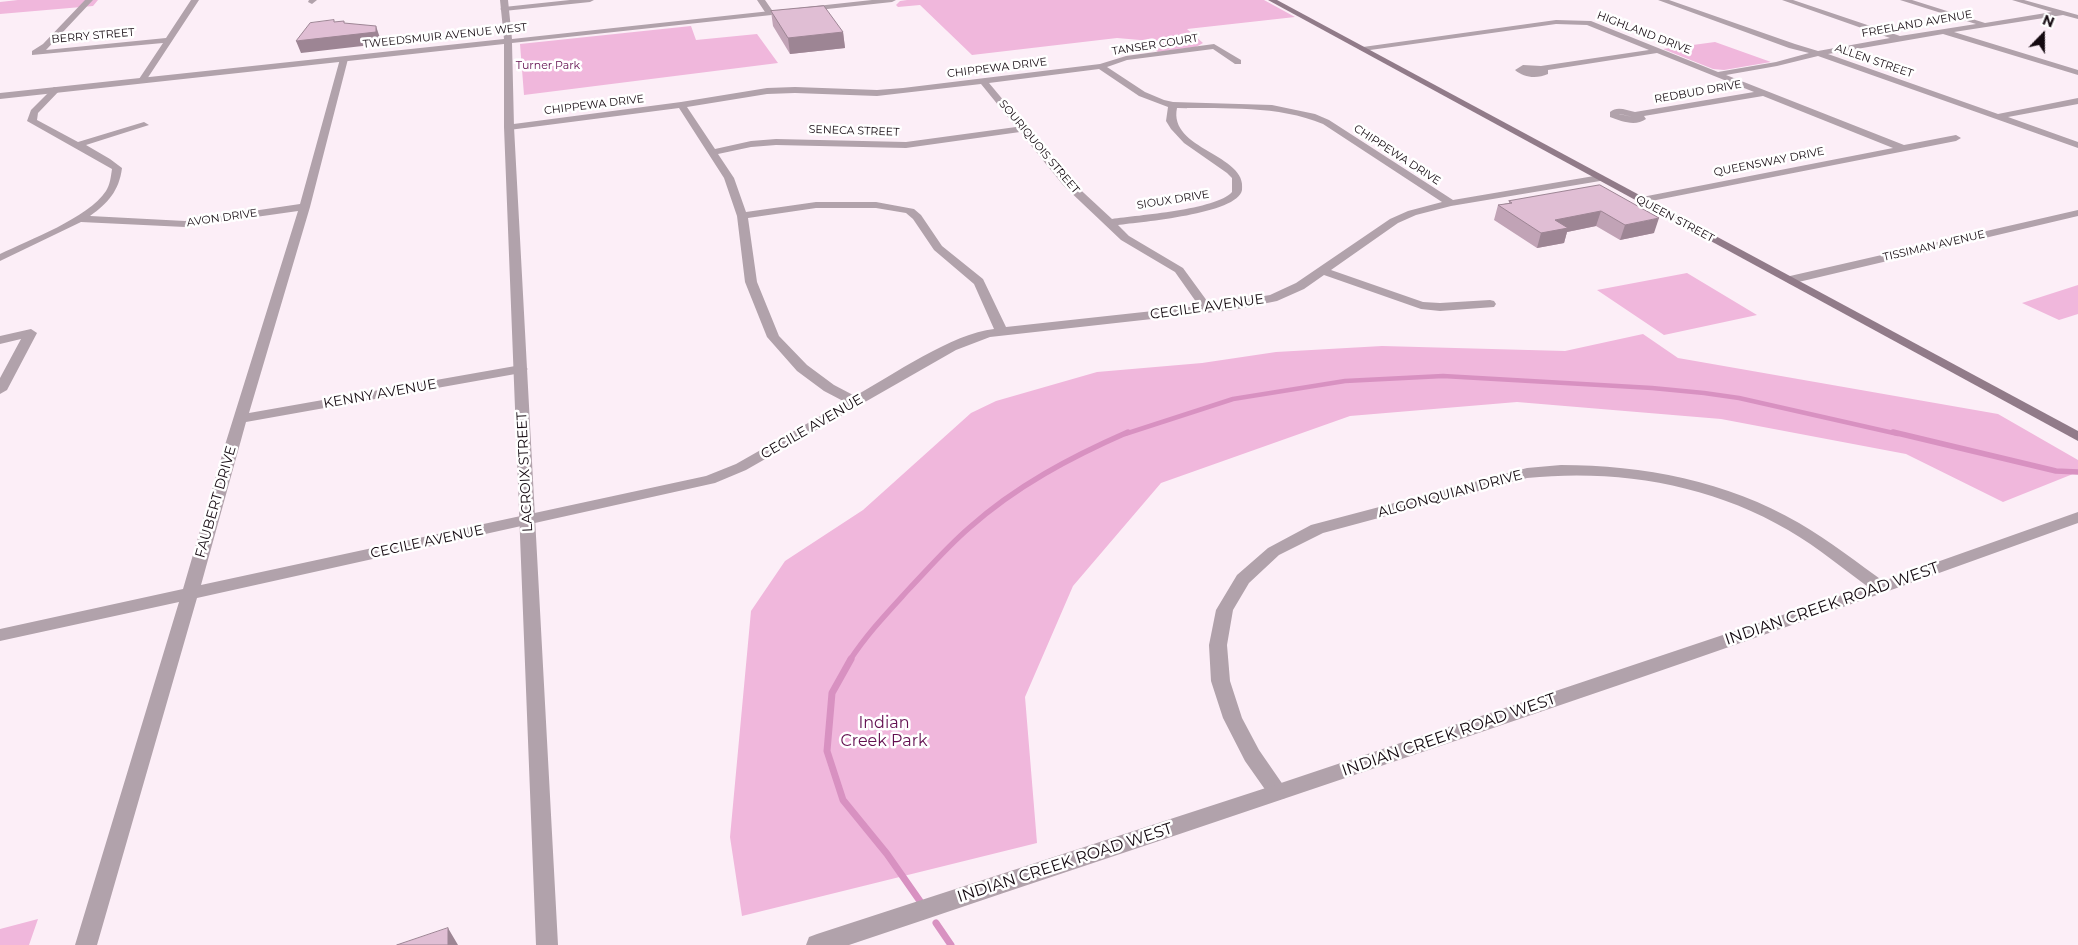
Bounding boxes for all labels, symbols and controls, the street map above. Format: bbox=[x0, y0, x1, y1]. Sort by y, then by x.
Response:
street label: FREELAND AVENUE bbox=[1861, 8, 1973, 40]
street label: HIGHLAND DRIVE bbox=[1595, 9, 1693, 57]
north arrow bbox=[2018, 10, 2068, 60]
text: N bbox=[2040, 11, 2057, 32]
street label: TWEEDSMUIR AVENUE WEST bbox=[362, 21, 528, 51]
street label: BERRY STREET bbox=[51, 26, 135, 46]
street label: TANSER COURT bbox=[1111, 32, 1199, 58]
street label: ALLEN STREET bbox=[1833, 41, 1915, 81]
street label: CHIPPEWA DRIVE bbox=[946, 55, 1048, 81]
park label: Turner Park bbox=[516, 59, 580, 73]
street label: REDBUD DRIVE bbox=[1653, 78, 1743, 106]
street label: CHIPPEWA DRIVE bbox=[543, 92, 645, 118]
street label: SOURIQUOIS STREET bbox=[996, 98, 1082, 196]
street label: CHIPPEWA DRIVE bbox=[1351, 122, 1443, 188]
street label: SENECA STREET bbox=[808, 123, 900, 139]
street label: QUEENSWAY DRIVE bbox=[1713, 145, 1825, 179]
street label: SIOUX DRIVE bbox=[1136, 188, 1210, 212]
street label: QUEEN STREET bbox=[1634, 193, 1716, 245]
street label: AVON DRIVE bbox=[186, 207, 258, 229]
street label: TISSIMAN AVENUE bbox=[1882, 228, 1986, 264]
street label: CECILE AVENUE bbox=[1149, 291, 1265, 323]
street label: KENNY AVENUE bbox=[322, 376, 438, 412]
street label: CECILE AVENUE bbox=[758, 391, 866, 463]
street label: LACROIX STREET bbox=[513, 412, 537, 532]
street label: FAUBERT DRIVE bbox=[192, 444, 240, 560]
street label: ALGONQUIAN DRIVE bbox=[1376, 467, 1524, 521]
street label: CECILE AVENUE bbox=[369, 522, 485, 562]
street label: INDIAN CREEK ROAD WEST bbox=[1722, 558, 1942, 650]
street label: INDIAN CREEK ROAD WEST bbox=[1339, 689, 1559, 781]
park label: Indian Creek Park bbox=[840, 713, 928, 751]
street label: INDIAN CREEK ROAD WEST bbox=[955, 819, 1175, 907]

